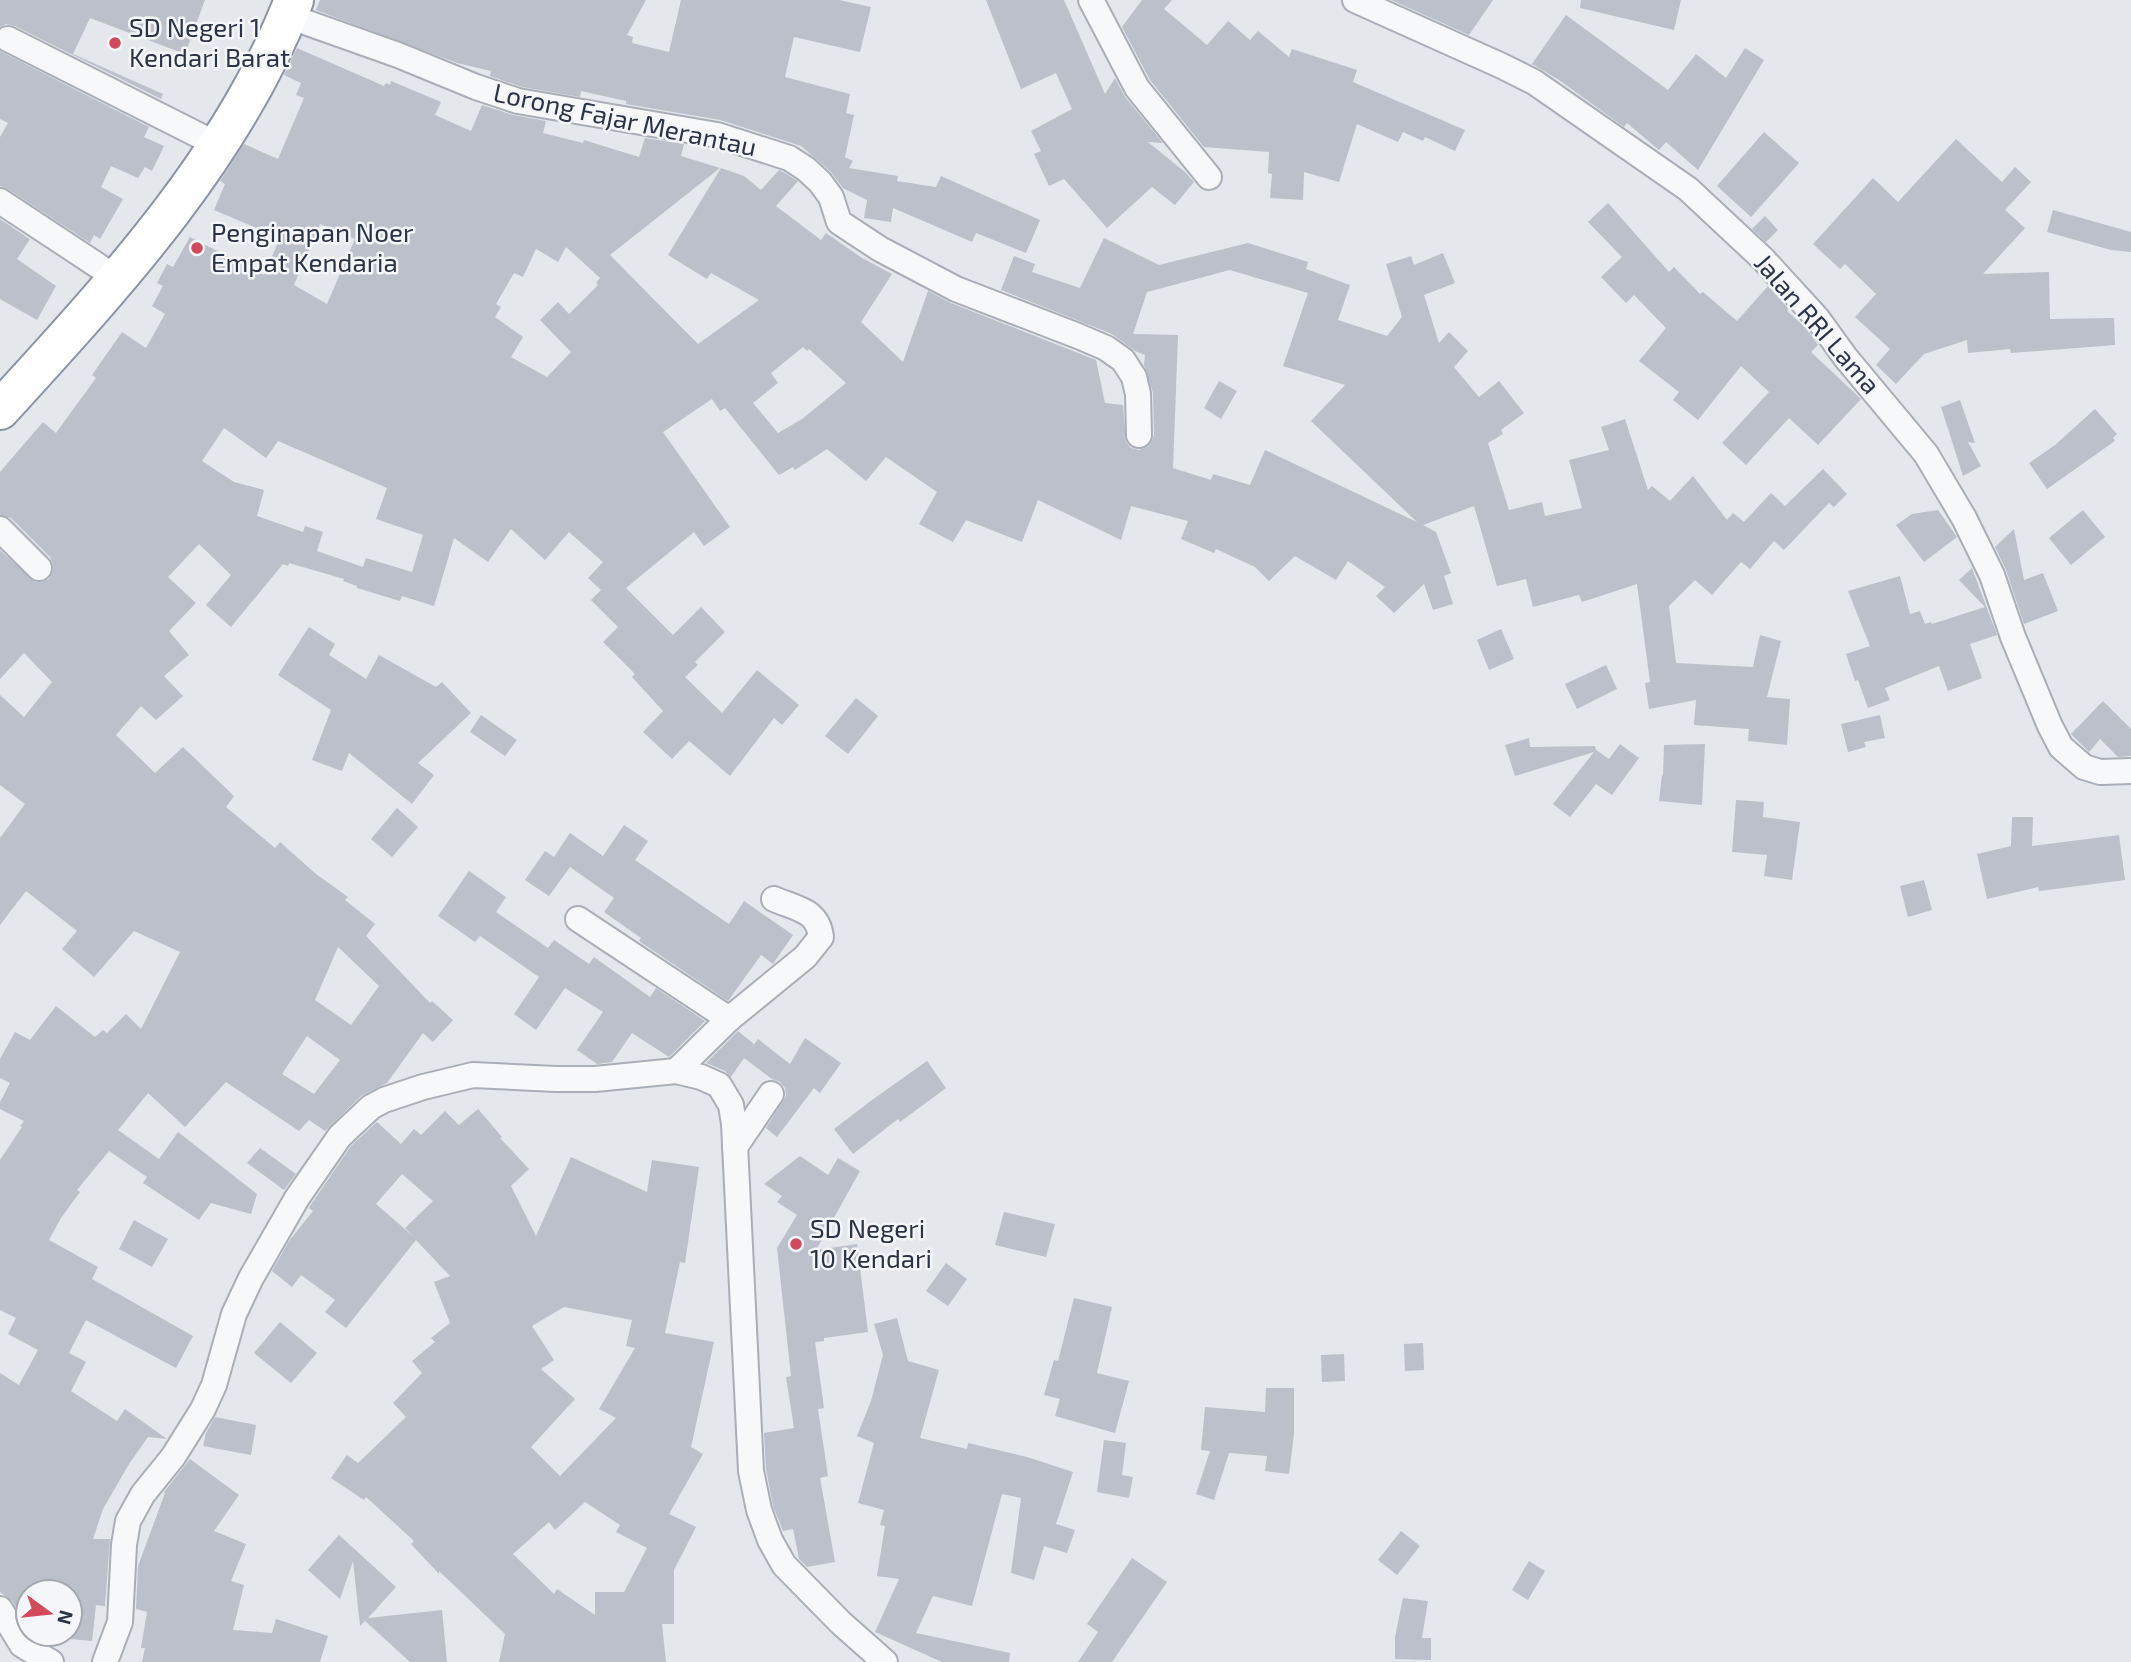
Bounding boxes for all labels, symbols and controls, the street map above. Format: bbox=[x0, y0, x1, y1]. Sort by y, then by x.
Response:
place label: SD Negeri 1 Kendari Barat bbox=[129, 11, 290, 72]
marker: SD Negeri 1 Kendari Barat bbox=[107, 35, 123, 51]
street label: Lorong Fajar Merantau bbox=[491, 76, 760, 162]
place label: Penginapan Noer Empat Kendaria bbox=[211, 216, 413, 277]
marker: Penginapan Noer Empat Kendaria bbox=[189, 240, 205, 256]
street label: Jalan RRI Lama bbox=[1749, 247, 1887, 399]
place label: SD Negeri 10 Kendari bbox=[810, 1212, 932, 1273]
marker: SD Negeri 10 Kendari bbox=[788, 1236, 804, 1252]
north arrow bbox=[14, 1578, 84, 1648]
text: N bbox=[53, 1608, 79, 1627]

